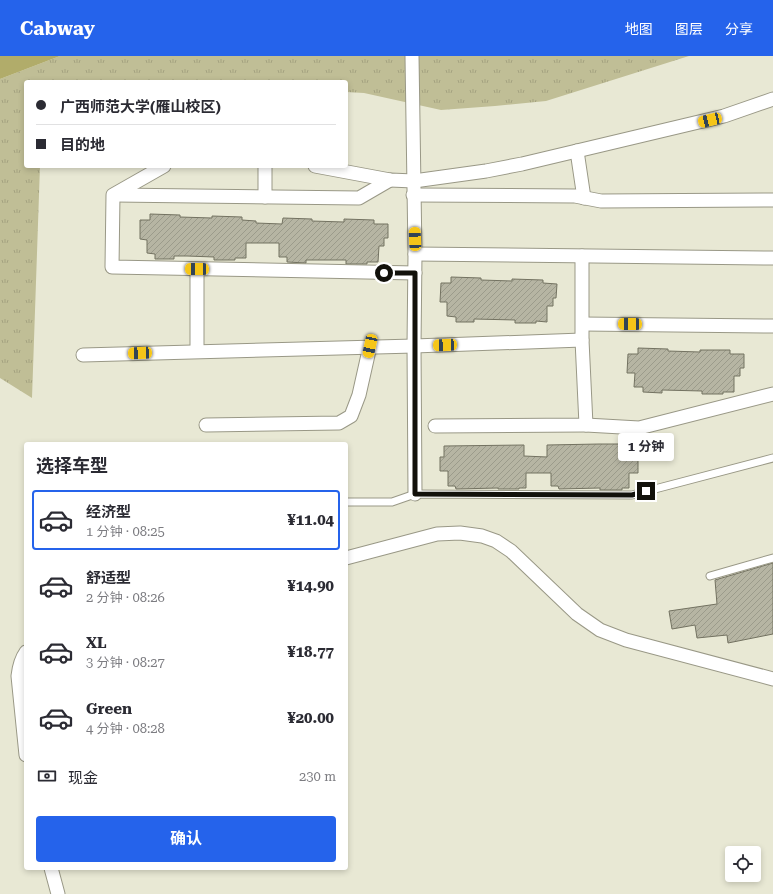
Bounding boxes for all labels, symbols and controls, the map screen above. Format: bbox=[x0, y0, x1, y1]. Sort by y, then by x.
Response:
text: Cabway bbox=[20, 17, 95, 40]
text: 地图 bbox=[625, 21, 653, 37]
text: 图层 bbox=[675, 21, 703, 37]
text: 分享 bbox=[725, 21, 753, 37]
text: 广西师范大学(雁山校区) bbox=[60, 98, 221, 116]
car bbox=[697, 111, 723, 129]
text: 目的地 bbox=[60, 136, 105, 154]
car bbox=[409, 227, 421, 251]
car bbox=[185, 263, 209, 275]
route start bbox=[375, 264, 393, 282]
car bbox=[618, 318, 642, 330]
car bbox=[362, 333, 378, 359]
car bbox=[433, 339, 457, 351]
car bbox=[128, 347, 152, 359]
callout: 1 分钟 bbox=[618, 433, 674, 461]
text: 1 分钟 bbox=[628, 439, 664, 454]
text: 选择车型 bbox=[36, 455, 108, 476]
route end bbox=[637, 482, 655, 500]
icon: car bbox=[38, 502, 74, 538]
text: 经济型 bbox=[86, 503, 131, 521]
text: ¥11.04 bbox=[287, 511, 334, 529]
text: 1 分钟 · 08:25 bbox=[86, 524, 165, 539]
icon: car bbox=[38, 568, 74, 604]
text: 舒适型 bbox=[86, 569, 131, 587]
text: ¥14.90 bbox=[287, 577, 334, 595]
text: 2 分钟 · 08:26 bbox=[86, 590, 165, 605]
icon: car bbox=[38, 634, 74, 670]
text: XL bbox=[86, 634, 107, 652]
text: ¥18.77 bbox=[287, 643, 334, 661]
text: 3 分钟 · 08:27 bbox=[86, 655, 165, 670]
icon: car bbox=[38, 700, 74, 736]
text: Green bbox=[86, 700, 132, 718]
text: ¥20.00 bbox=[287, 709, 334, 727]
text: 4 分钟 · 08:28 bbox=[86, 721, 165, 736]
icon: cash bbox=[36, 765, 58, 787]
text: 现金 bbox=[68, 769, 98, 787]
text: 230 m bbox=[299, 769, 336, 784]
button: 确认 bbox=[36, 816, 336, 862]
map controls bbox=[725, 846, 761, 882]
button: locate bbox=[725, 846, 761, 882]

